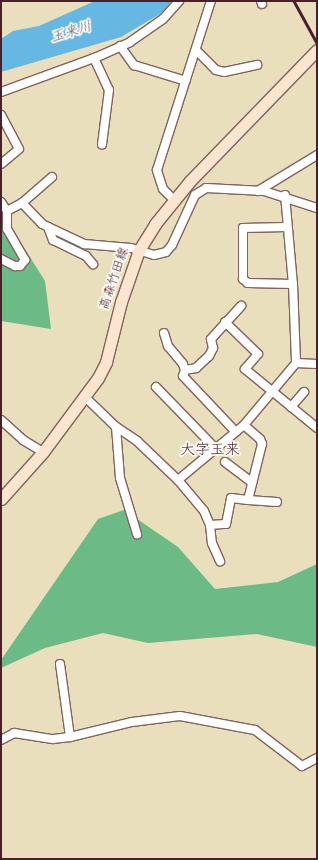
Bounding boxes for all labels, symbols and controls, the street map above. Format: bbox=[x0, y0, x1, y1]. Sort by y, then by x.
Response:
water label: 玉来川 bbox=[48, 18, 94, 46]
street label: 高森竹田線 bbox=[97, 246, 133, 312]
district label: 大字玉来 bbox=[180, 442, 240, 460]

